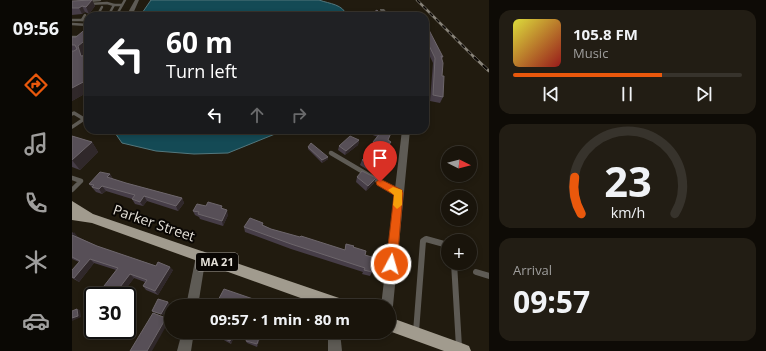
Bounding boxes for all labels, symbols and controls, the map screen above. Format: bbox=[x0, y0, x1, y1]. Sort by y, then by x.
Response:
text: 09:56 bbox=[13, 16, 59, 40]
text: 60 m bbox=[166, 23, 233, 61]
text: 105.8 FM bbox=[573, 24, 638, 44]
icon: left bbox=[100, 28, 152, 80]
text: Music bbox=[573, 44, 608, 62]
text: Turn left bbox=[166, 59, 237, 83]
icon: directions bbox=[22, 71, 50, 99]
icon: previous bbox=[540, 83, 562, 105]
icon: pause bbox=[616, 83, 638, 105]
icon: next bbox=[693, 83, 715, 105]
icon: left bbox=[204, 104, 226, 126]
icon: ahead bbox=[246, 104, 268, 126]
icon: right bbox=[288, 104, 310, 126]
icon: music bbox=[22, 130, 50, 158]
pin bbox=[363, 141, 397, 182]
north arrow bbox=[441, 146, 477, 182]
map controls bbox=[441, 146, 477, 270]
icon: arrive bbox=[369, 147, 391, 169]
text: 23 bbox=[604, 152, 651, 208]
icon: phone bbox=[22, 189, 50, 217]
button: layers bbox=[441, 190, 477, 226]
street label: Parker Street bbox=[111, 200, 198, 245]
text: km/h bbox=[610, 202, 645, 221]
button: + bbox=[441, 234, 477, 270]
position arrow bbox=[370, 243, 412, 285]
icon: climate bbox=[22, 248, 50, 276]
road number: MA 21 bbox=[196, 253, 238, 271]
text: Arrival bbox=[513, 261, 552, 279]
text: 09:57 bbox=[513, 281, 590, 322]
speed limit sign: 30 bbox=[84, 287, 136, 339]
icon: car bbox=[22, 307, 50, 335]
text: 09:57 · 1 min · 80 m bbox=[210, 309, 350, 329]

